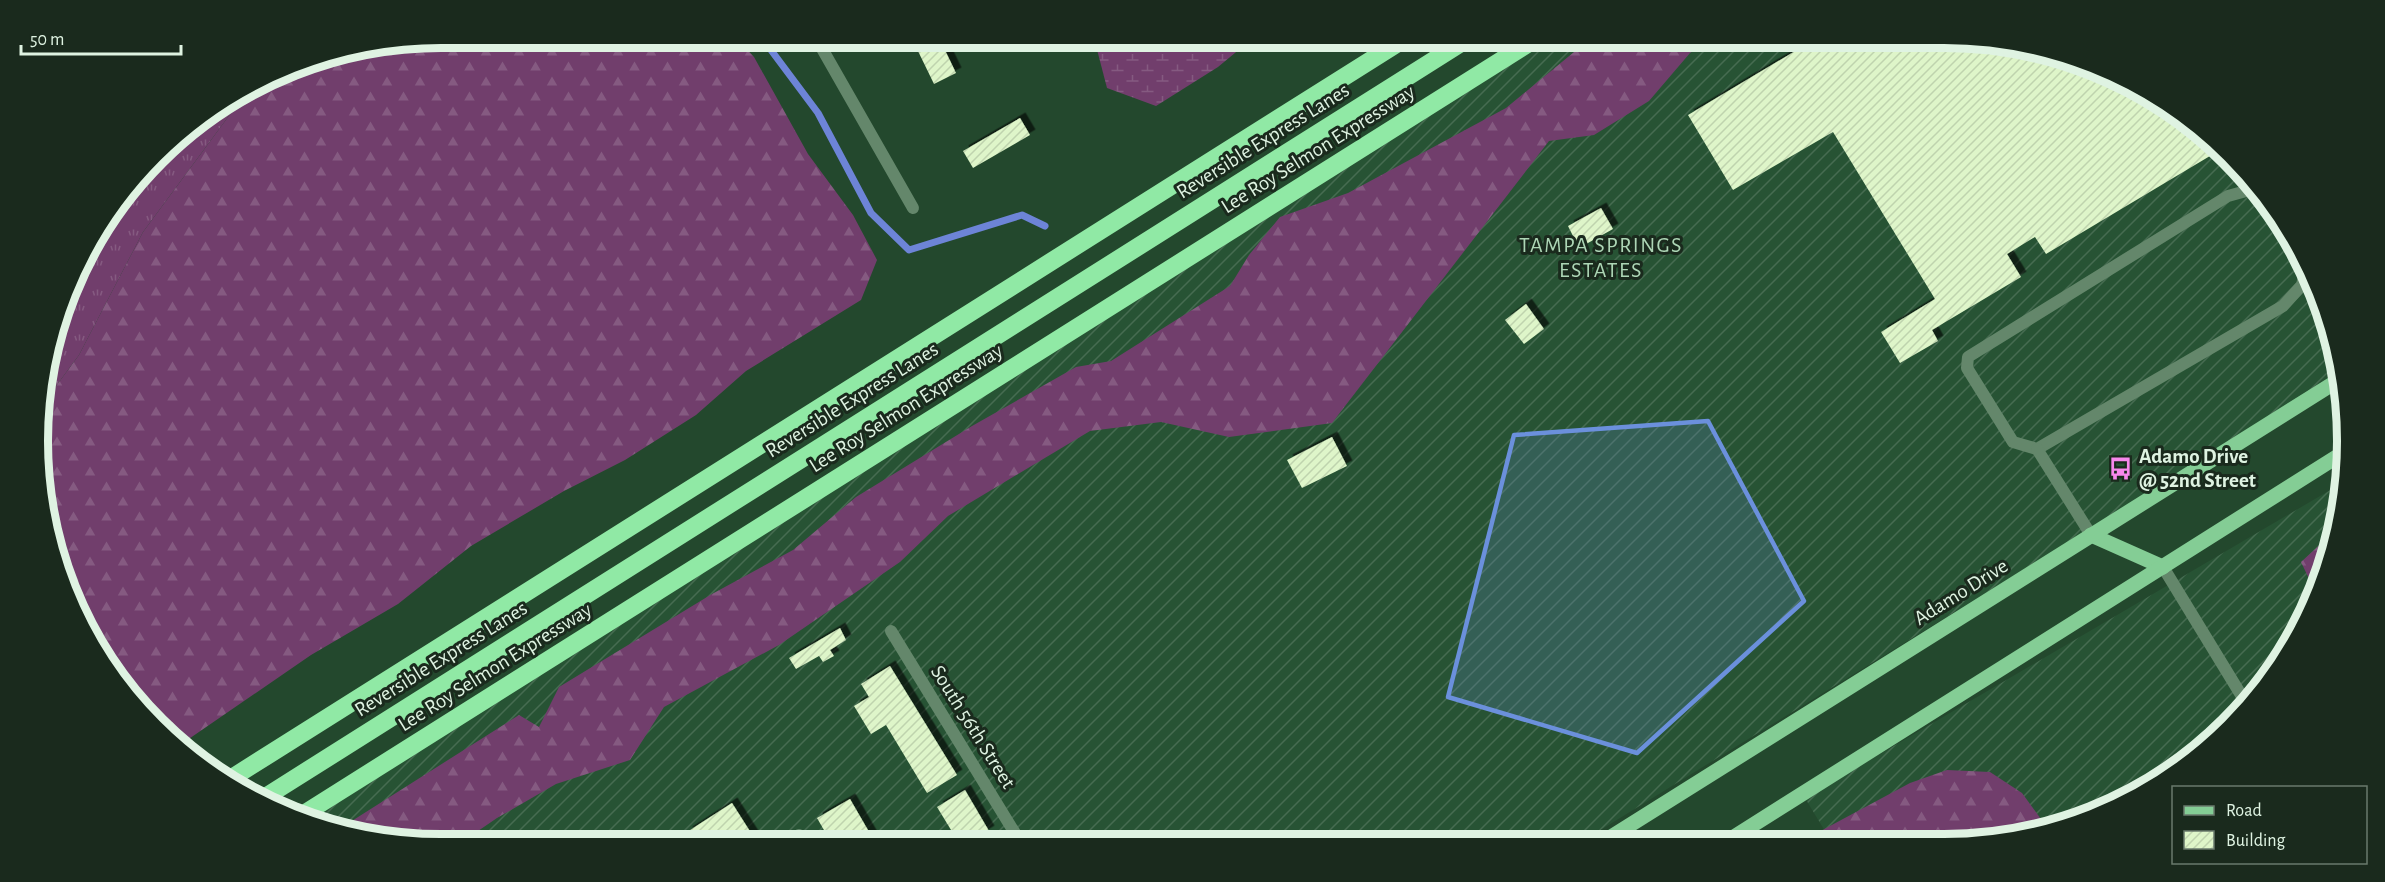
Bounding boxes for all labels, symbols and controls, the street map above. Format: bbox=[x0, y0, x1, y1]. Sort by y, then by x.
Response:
scale bar bbox=[21, 18, 182, 56]
text: 50 m bbox=[30, 31, 64, 49]
street label: Reversible Express Lanes bbox=[1173, 79, 1353, 203]
street label: Lee Roy Selmon Expressway bbox=[1217, 81, 1419, 217]
district label: TAMPA SPRINGS ESTATES bbox=[1519, 234, 1683, 281]
street label: Reversible Express Lanes bbox=[762, 338, 942, 462]
street label: Lee Roy Selmon Expressway bbox=[805, 340, 1007, 476]
place label: Adamo Drive @ 52nd Street bbox=[2139, 446, 2256, 491]
bus stop icon: Adamo Drive @ 52nd Street bbox=[2108, 455, 2134, 481]
street label: Adamo Drive bbox=[1910, 555, 2012, 629]
street label: Reversible Express Lanes bbox=[351, 597, 531, 721]
street label: Lee Roy Selmon Expressway bbox=[394, 599, 596, 735]
street label: South 56th Street bbox=[927, 662, 1019, 793]
legend bbox=[2172, 786, 2367, 864]
text: Road bbox=[2226, 802, 2262, 820]
text: Building bbox=[2226, 832, 2286, 850]

